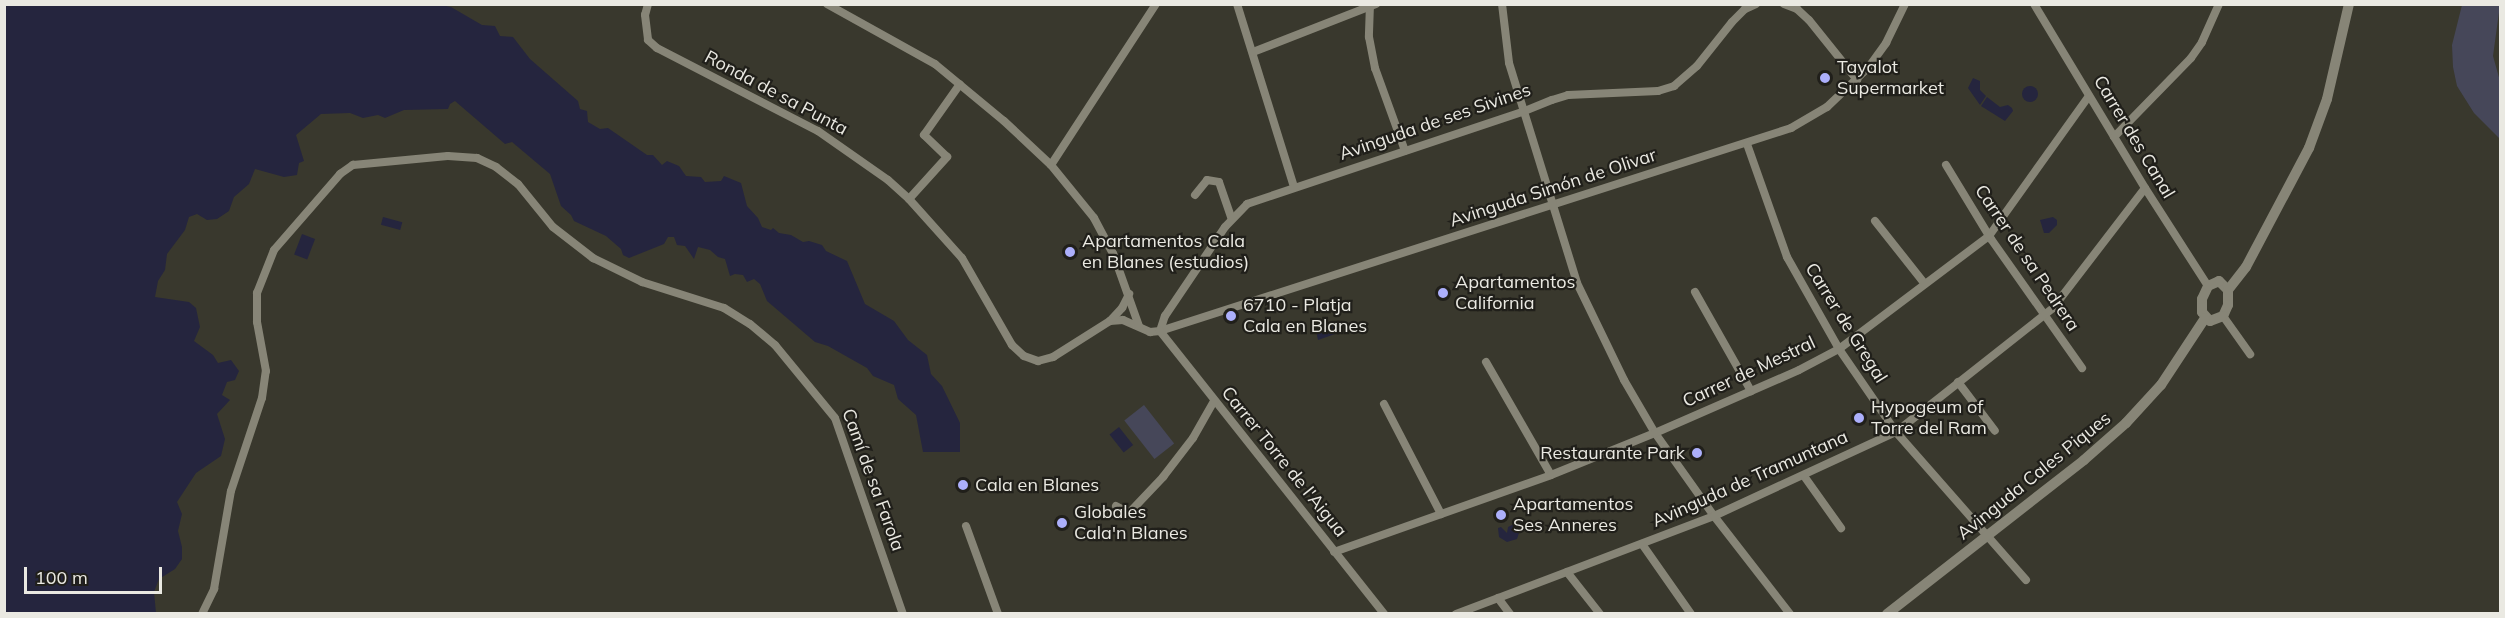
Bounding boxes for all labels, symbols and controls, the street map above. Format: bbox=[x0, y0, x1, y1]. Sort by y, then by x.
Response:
street label: Ronda de sa Punta bbox=[701, 46, 851, 140]
place label: Tayalot Supermarket bbox=[1837, 57, 1944, 100]
marker: Tayalot Supermarket bbox=[1818, 71, 1832, 85]
street label: Carrer des Canal bbox=[2089, 72, 2179, 202]
street label: Avinguda de ses Sivines bbox=[1336, 79, 1534, 165]
street label: Avinguda Simón de Olivar bbox=[1447, 144, 1659, 232]
street label: Carrer de sa Pedrera bbox=[1970, 181, 2084, 335]
place label: Apartamentos Cala en Blanes (estudios) bbox=[1082, 231, 1249, 274]
marker: Apartamentos Cala en Blanes (estudios) bbox=[1063, 245, 1077, 259]
street label: Carrer de Gregal bbox=[1800, 259, 1892, 387]
place label: Apartamentos California bbox=[1455, 272, 1575, 314]
marker: Apartamentos California bbox=[1436, 286, 1450, 300]
place label: 6710 - Platja Cala en Blanes bbox=[1243, 295, 1367, 338]
marker: 6710 - Platja Cala en Blanes bbox=[1224, 309, 1238, 323]
street label: Carrer de Mestral bbox=[1679, 332, 1819, 412]
street label: Carrer Torre de l'Aigua bbox=[1217, 382, 1351, 542]
place label: Hypogeum of Torre del Ram bbox=[1871, 397, 1987, 440]
street label: Camí de sa Farola bbox=[837, 406, 909, 554]
street label: Avinguda Cales Piques bbox=[1953, 407, 2115, 545]
marker: Hypogeum of Torre del Ram bbox=[1852, 411, 1866, 425]
street label: Avinguda de Tramuntana bbox=[1649, 426, 1851, 532]
place label: Restaurante Park bbox=[1540, 442, 1685, 464]
marker: Restaurante Park bbox=[1690, 446, 1704, 460]
place label: Cala en Blanes bbox=[975, 474, 1099, 496]
marker: Cala en Blanes bbox=[956, 478, 970, 492]
place label: Apartamentos Ses Anneres bbox=[1513, 494, 1633, 536]
place label: Globales Cala'n Blanes bbox=[1074, 502, 1188, 544]
marker: Apartamentos Ses Anneres bbox=[1494, 508, 1508, 522]
marker: Globales Cala'n Blanes bbox=[1055, 516, 1069, 530]
scale bar bbox=[27, 555, 165, 593]
text: 100 m bbox=[35, 566, 88, 589]

